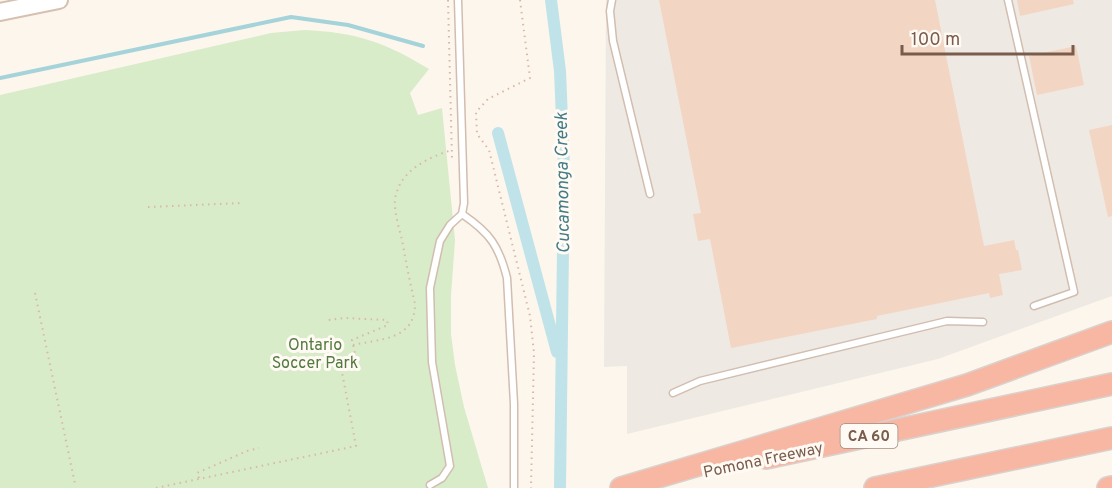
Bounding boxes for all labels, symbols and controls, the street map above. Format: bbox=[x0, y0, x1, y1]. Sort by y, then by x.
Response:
scale bar bbox=[902, 18, 1073, 56]
text: 100 m bbox=[911, 29, 960, 52]
water label: Cucamonga Creek bbox=[551, 111, 576, 254]
park label: Ontario Soccer Park bbox=[272, 336, 358, 374]
road number: CA 60 bbox=[840, 424, 898, 448]
street label: Pomona Freeway bbox=[702, 438, 825, 483]

